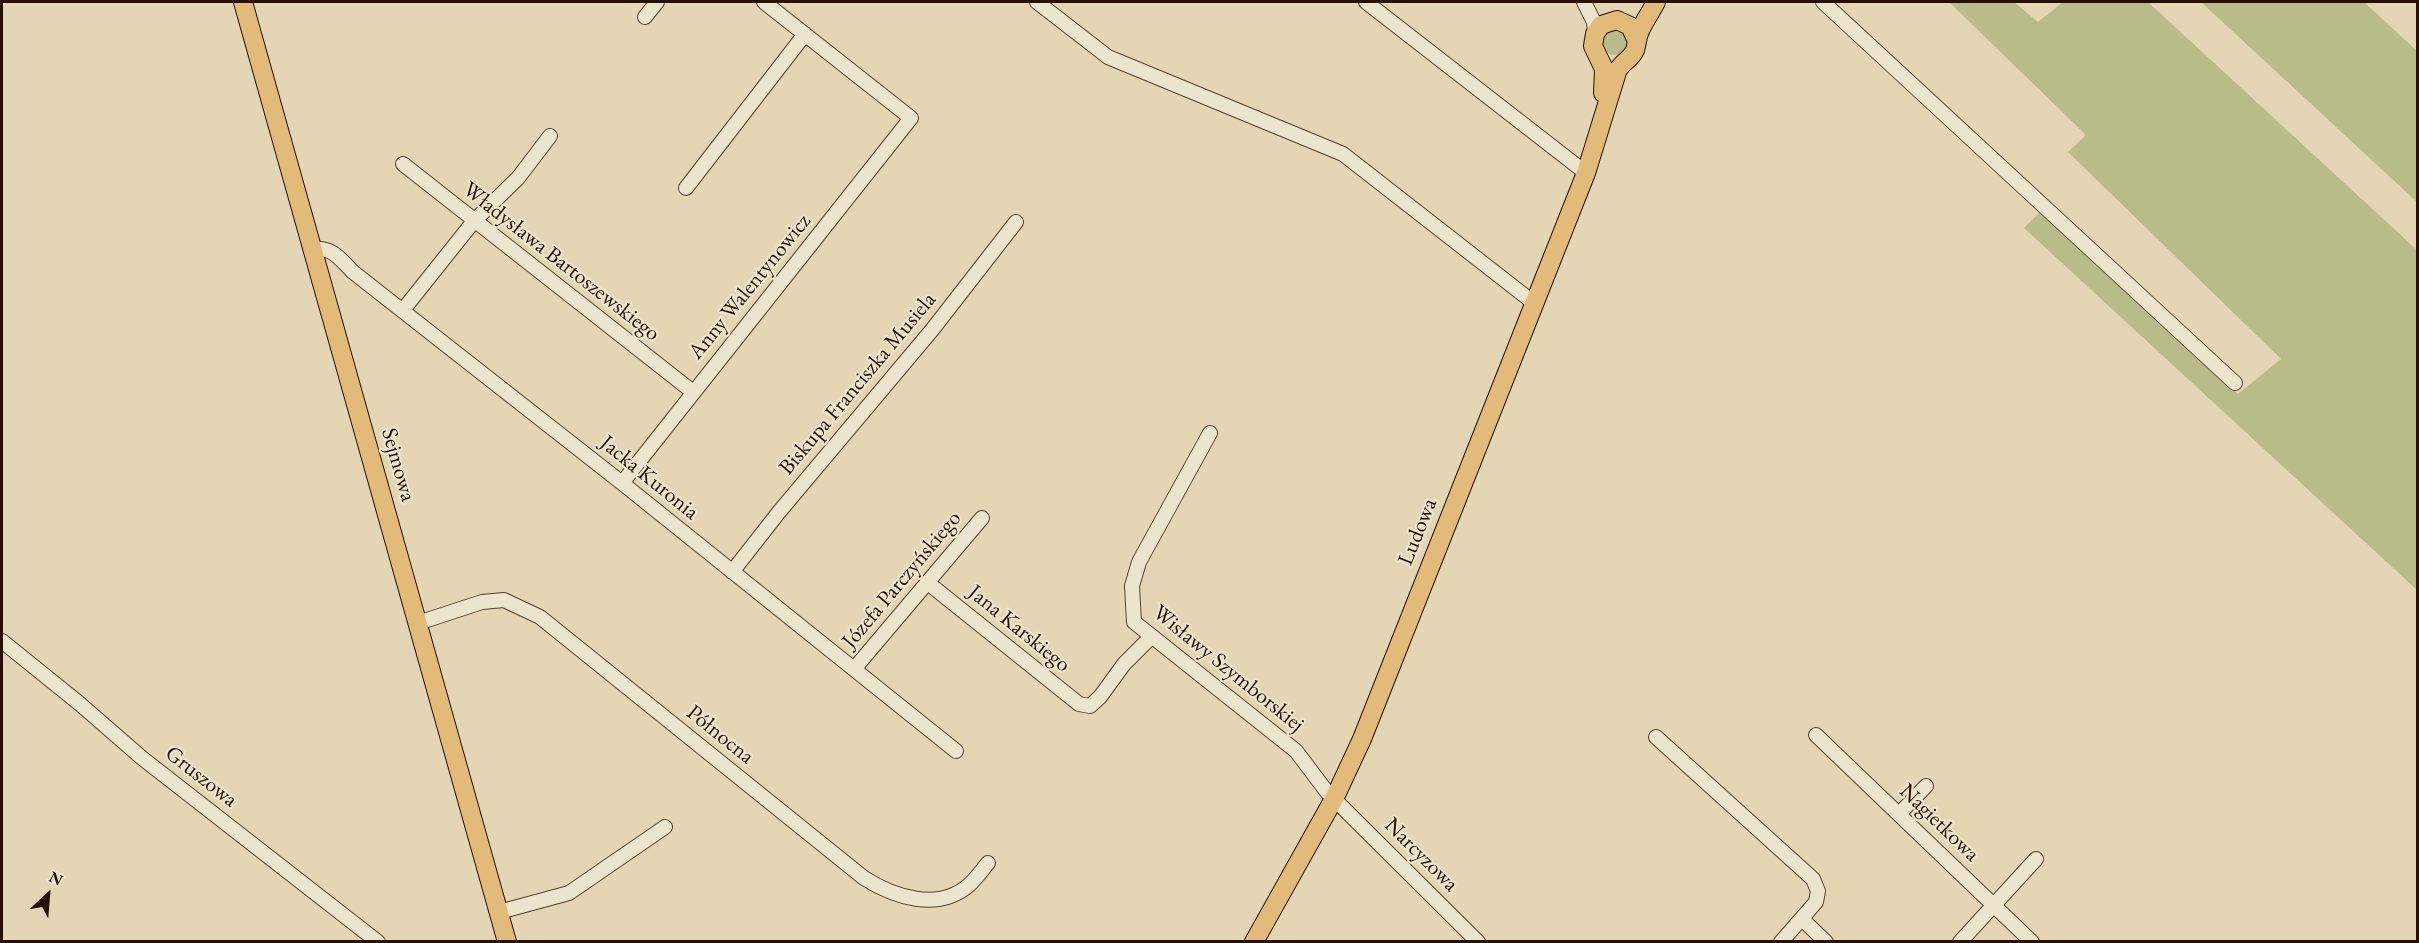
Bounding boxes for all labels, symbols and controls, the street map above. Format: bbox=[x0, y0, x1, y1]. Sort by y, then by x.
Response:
street label: Władysława Bartoszewskiego bbox=[457, 177, 665, 347]
street label: Anny Walentynowicz bbox=[683, 209, 817, 365]
street label: Biskupa Franciszka Musiela bbox=[774, 287, 942, 481]
street label: Sejmowa bbox=[375, 425, 421, 505]
street label: Jacka Kuronia bbox=[594, 430, 704, 526]
street label: Ludowa bbox=[1393, 495, 1443, 569]
street label: Józefa Parczyńskiego bbox=[837, 506, 967, 654]
street label: Jana Karskiego bbox=[963, 580, 1075, 678]
street label: Wisławy Szymborskiej bbox=[1147, 600, 1309, 738]
street label: Północna bbox=[681, 700, 759, 770]
street label: Gruszowa bbox=[160, 741, 242, 813]
street label: Nagietkowa bbox=[1893, 778, 1985, 868]
street label: Narcyzowa bbox=[1378, 812, 1464, 898]
north arrow bbox=[18, 865, 78, 925]
text: N bbox=[46, 866, 67, 891]

